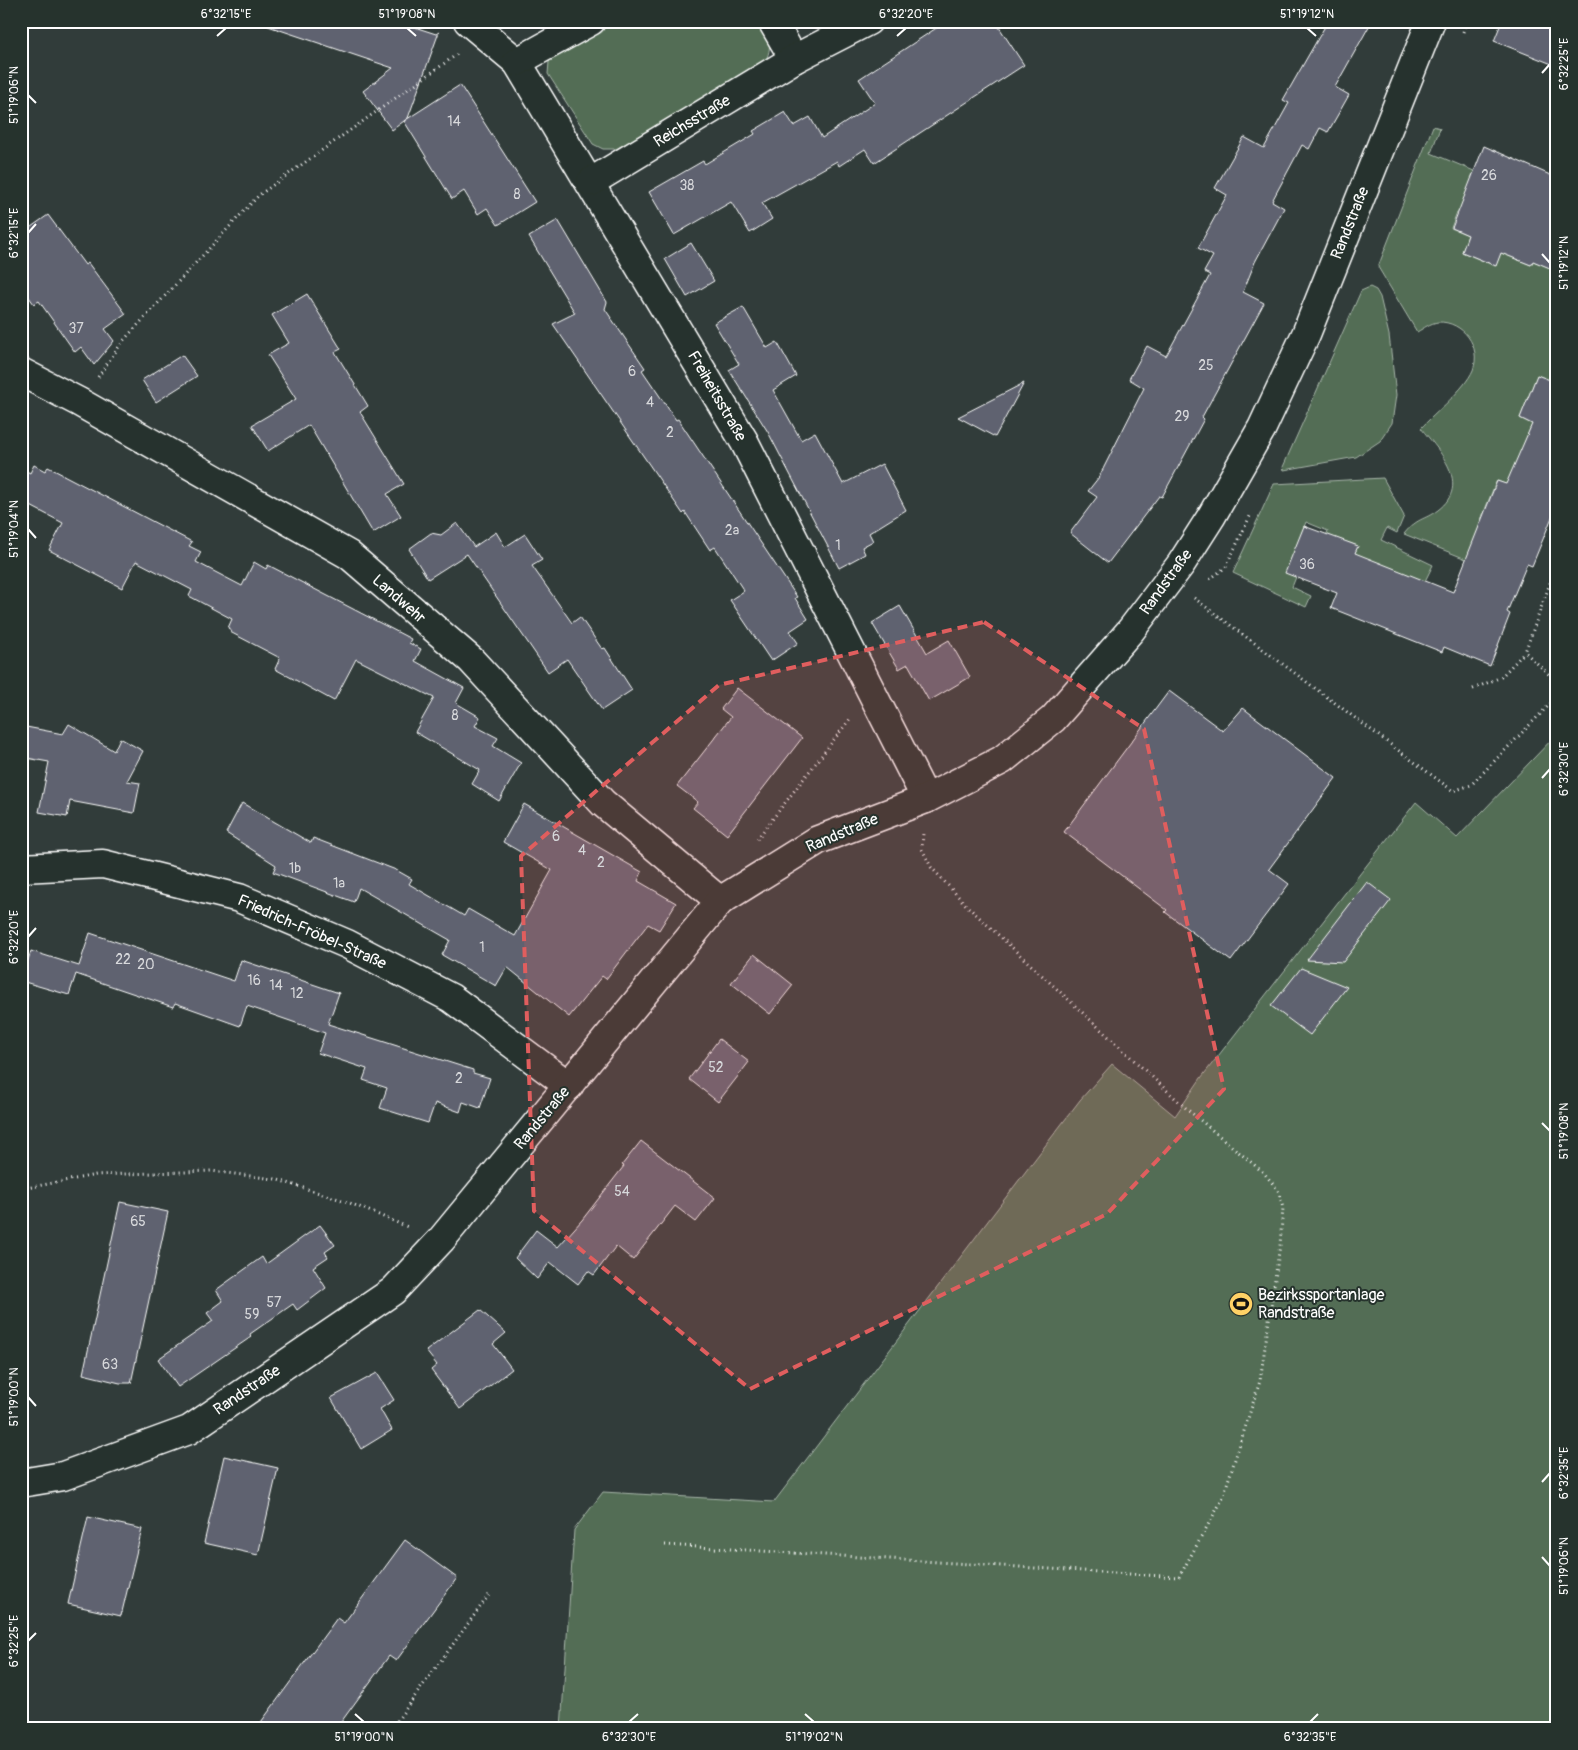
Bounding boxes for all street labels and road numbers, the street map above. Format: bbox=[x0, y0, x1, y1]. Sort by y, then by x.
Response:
street label: Reichsstraße bbox=[650, 90, 734, 152]
street label: Randstraße bbox=[1326, 184, 1374, 262]
street label: Freiheitsstraße bbox=[683, 347, 751, 445]
street label: Randstraße bbox=[1135, 545, 1197, 619]
street label: Landwehr bbox=[368, 570, 430, 628]
street label: Randstraße bbox=[803, 809, 881, 857]
street label: Friedrich-Fröbel-Straße bbox=[234, 890, 390, 974]
street label: Randstraße bbox=[510, 1082, 574, 1154]
street label: Randstraße bbox=[210, 1360, 284, 1420]

